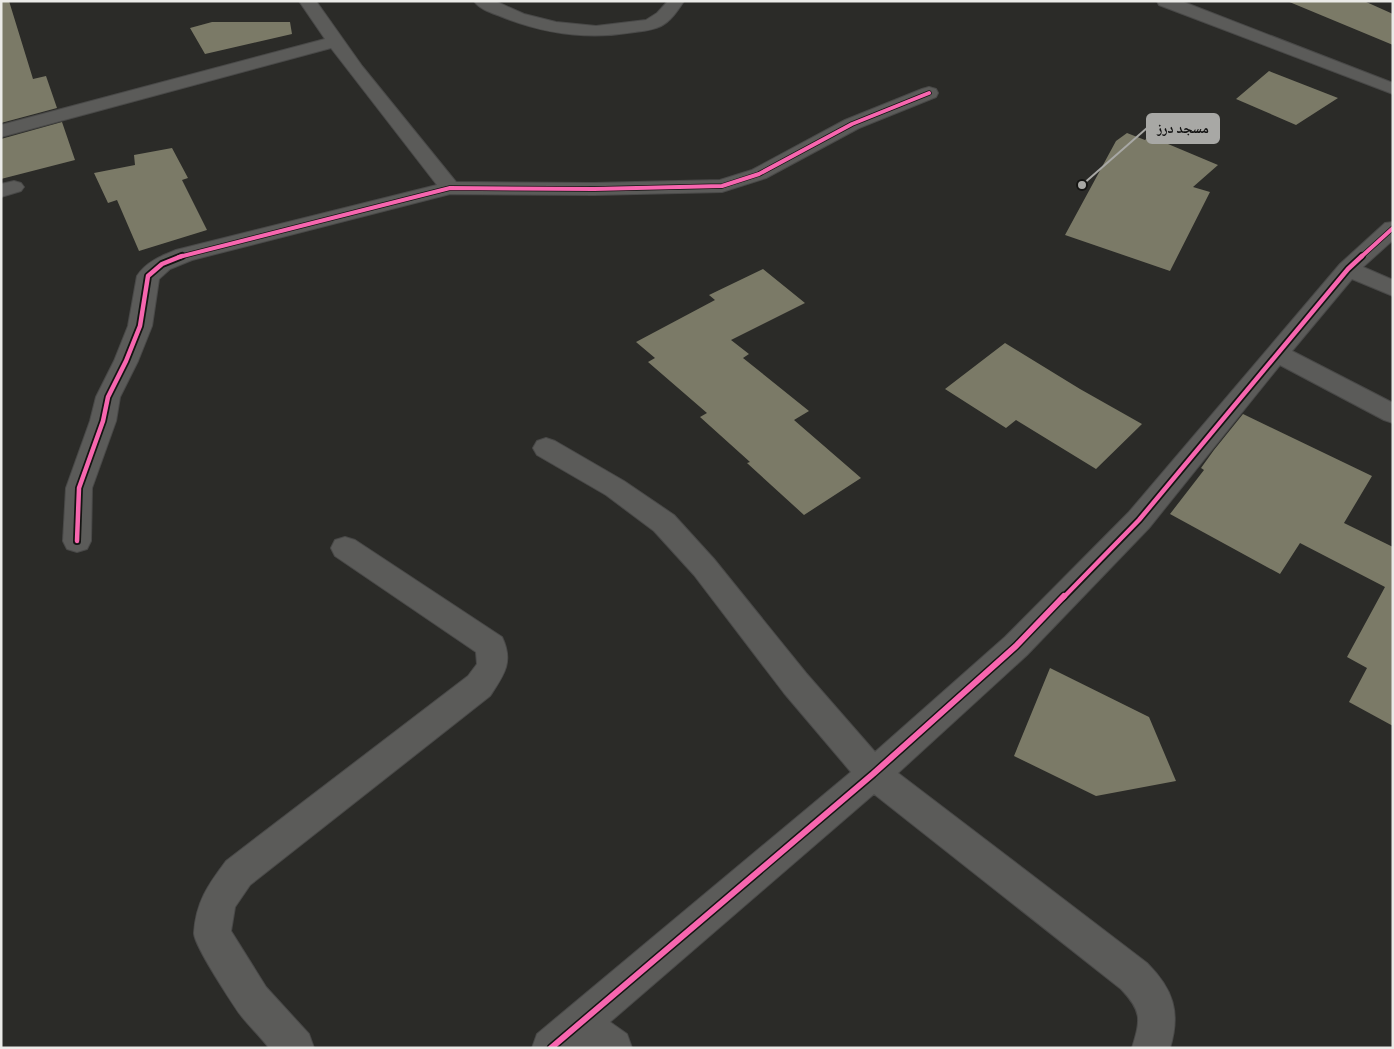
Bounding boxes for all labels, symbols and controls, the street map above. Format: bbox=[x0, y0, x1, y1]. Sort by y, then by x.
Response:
callout: مسجد درز bbox=[1147, 114, 1219, 143]
text: مسجد درز bbox=[1156, 118, 1209, 138]

